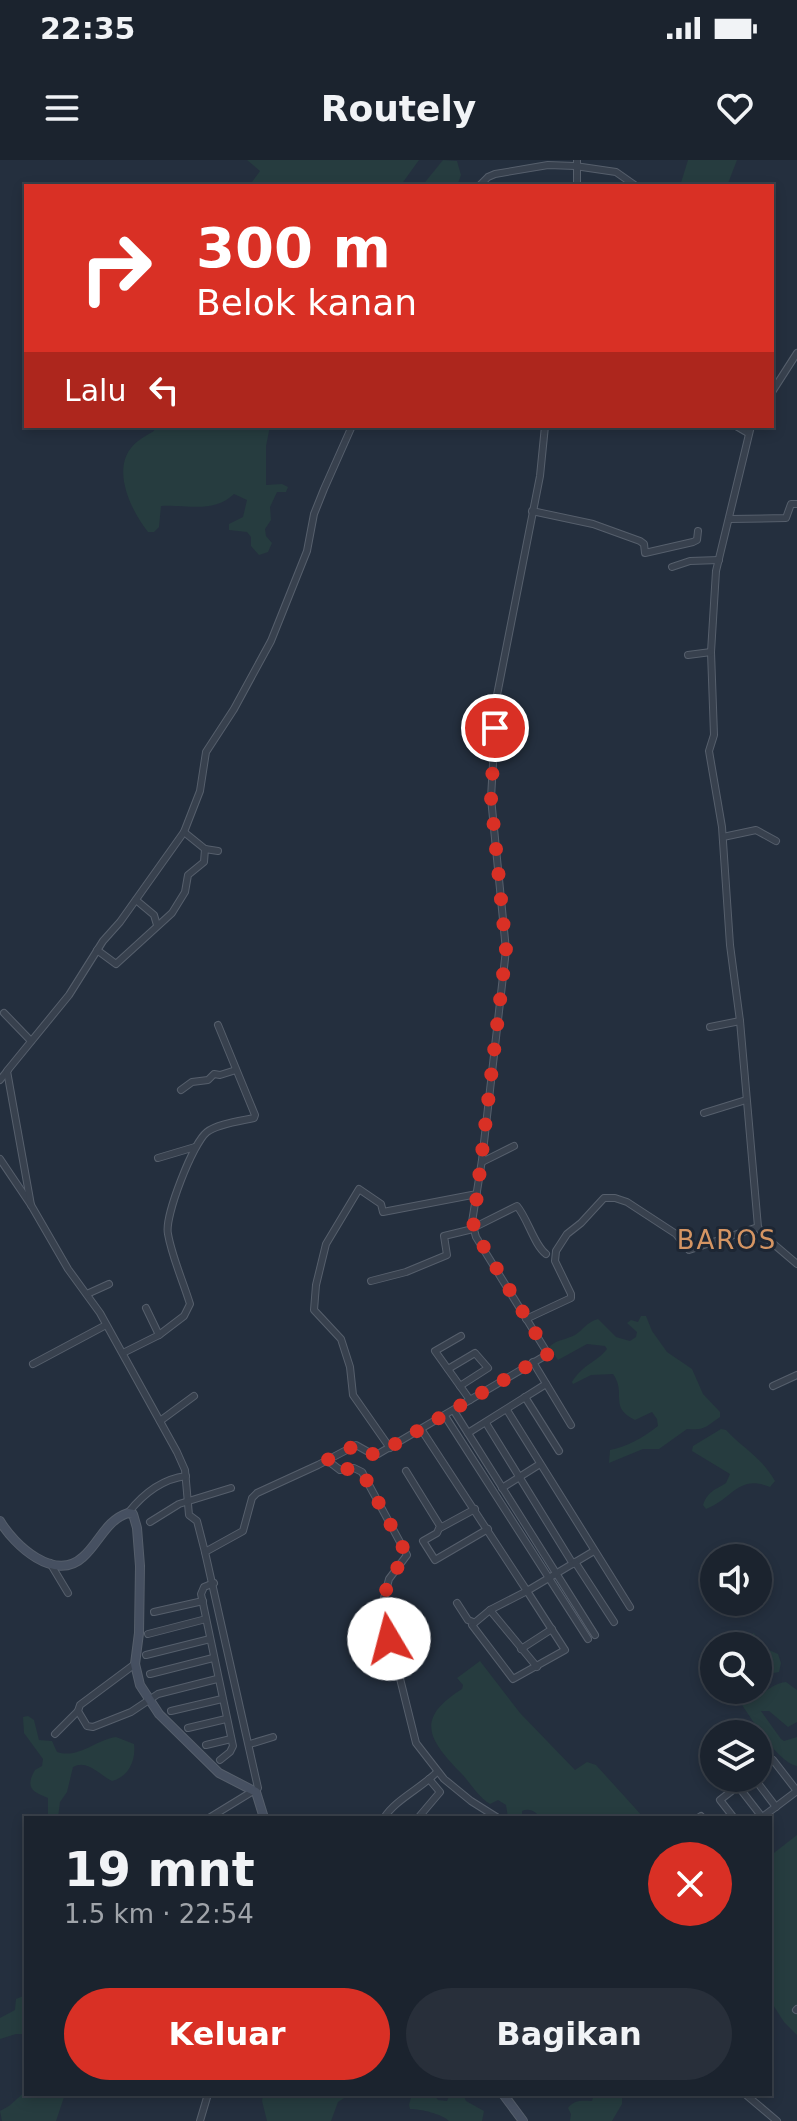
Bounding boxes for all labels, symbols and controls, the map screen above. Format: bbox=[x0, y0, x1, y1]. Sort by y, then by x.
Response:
text: 22:35 bbox=[40, 11, 136, 46]
icon: menu bbox=[40, 86, 84, 130]
icon: heart bbox=[713, 86, 757, 130]
text: Routely bbox=[321, 88, 476, 129]
text: 300 m bbox=[196, 215, 391, 280]
icon: right bbox=[64, 216, 168, 320]
text: Belok kanan bbox=[196, 282, 417, 323]
icon: left bbox=[142, 368, 186, 412]
text: Lalu bbox=[64, 373, 126, 408]
pin bbox=[461, 694, 529, 762]
icon: arrive bbox=[473, 706, 517, 750]
district label: BAROS bbox=[677, 1225, 777, 1255]
map controls bbox=[700, 1544, 772, 1792]
button: sound bbox=[700, 1544, 772, 1616]
position arrow bbox=[347, 1597, 431, 1681]
button: search bbox=[700, 1632, 772, 1704]
button: layers bbox=[700, 1720, 772, 1792]
text: 19 mnt bbox=[64, 1841, 255, 1897]
button: close bbox=[648, 1842, 732, 1926]
text: 1.5 km · 22:54 bbox=[64, 1899, 254, 1929]
button: Keluar bbox=[64, 1988, 390, 2080]
button: Bagikan bbox=[406, 1988, 732, 2080]

